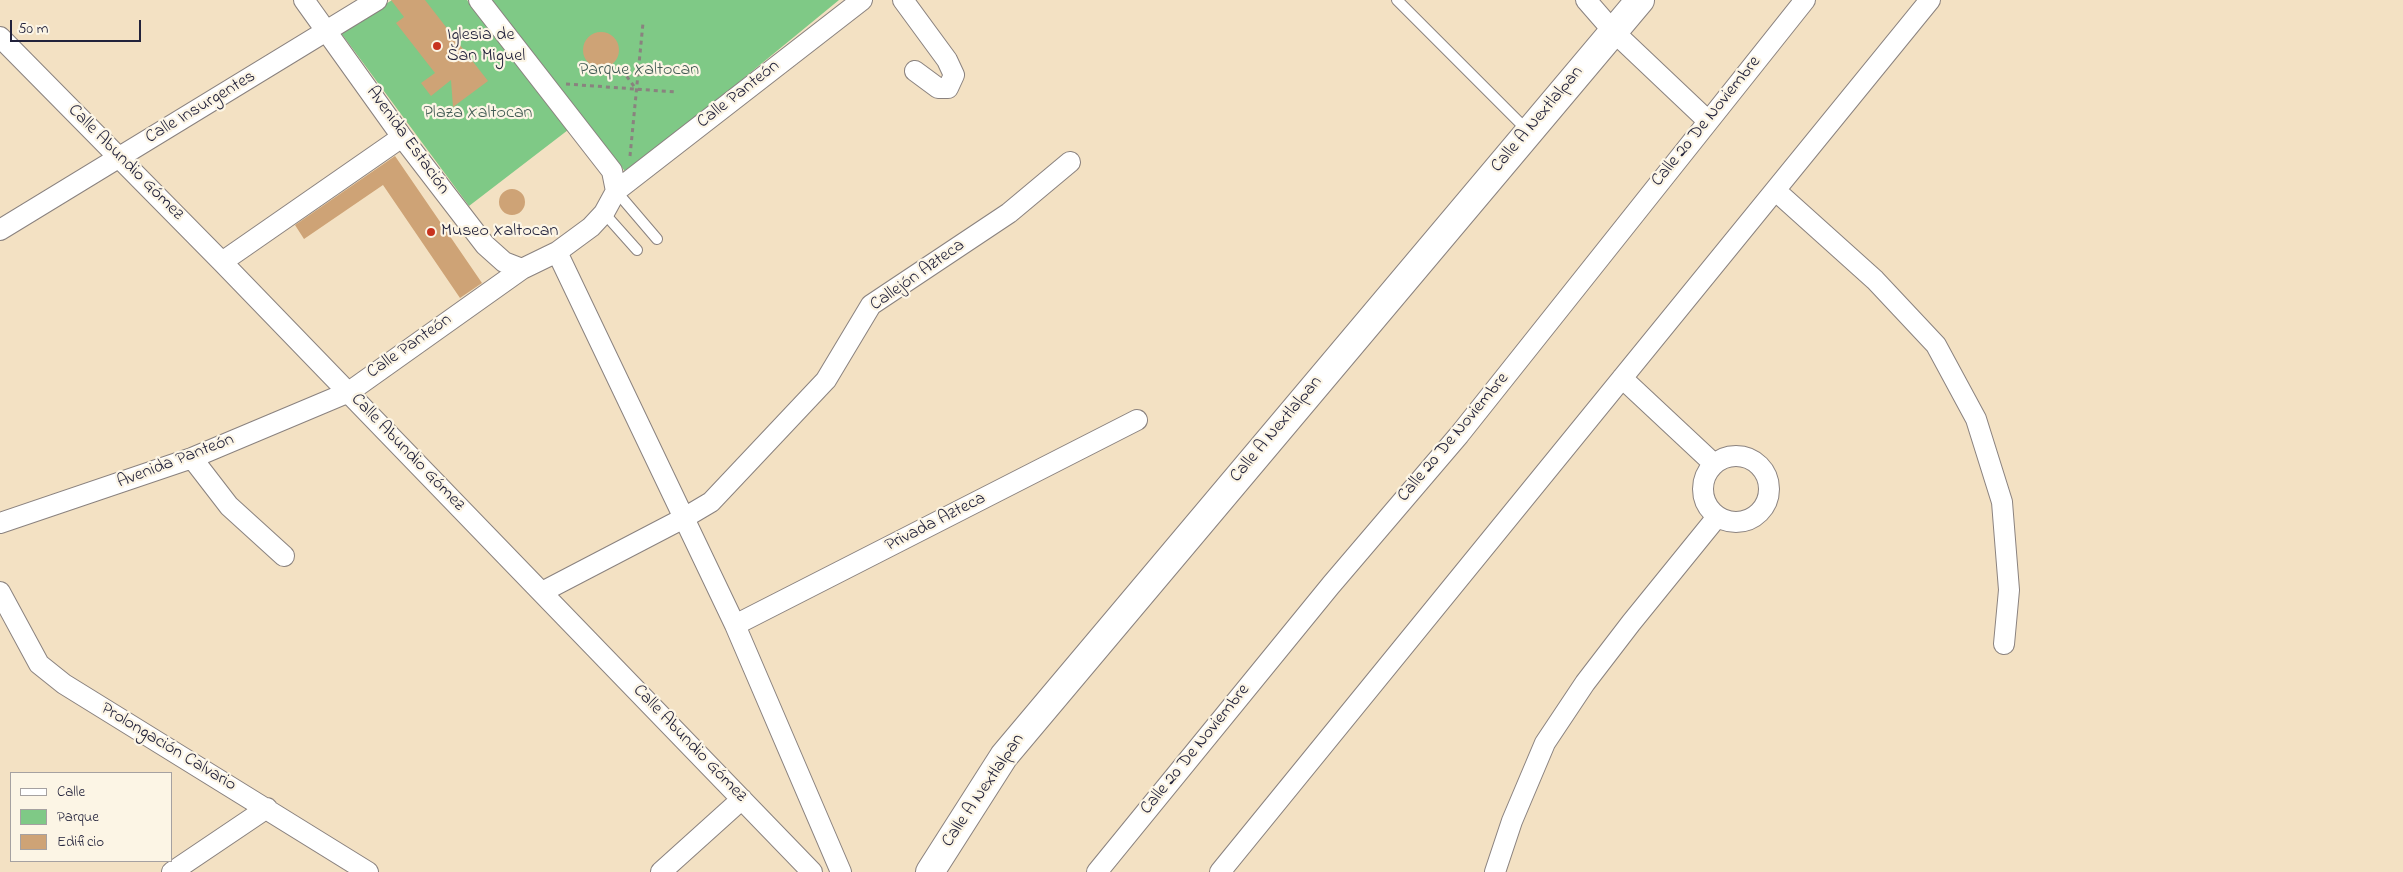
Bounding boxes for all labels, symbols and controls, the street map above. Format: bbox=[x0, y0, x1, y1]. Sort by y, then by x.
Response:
scale bar bbox=[12, 10, 144, 42]
text: 50 m bbox=[18, 18, 48, 40]
place label: Iglesia de San Miguel bbox=[447, 25, 525, 68]
marker: Iglesia de San Miguel bbox=[431, 40, 443, 52]
street label: Calle 20 De Noviembre bbox=[1648, 52, 1766, 192]
street label: Calle Panteón bbox=[694, 56, 784, 134]
park label: Parque Xaltocan bbox=[579, 60, 699, 82]
street label: Calle A Nextlalpan bbox=[1487, 62, 1589, 178]
street label: Calle Insurgentes bbox=[142, 67, 260, 149]
street label: Avenida Estación bbox=[361, 83, 453, 199]
street label: Calle Abundio Gómez bbox=[62, 100, 188, 226]
park label: Plaza Xaltocan bbox=[424, 103, 532, 125]
place label: Museo Xaltocan bbox=[441, 221, 558, 243]
marker: Museo Xaltocan bbox=[425, 226, 437, 238]
street label: Callejón Azteca bbox=[867, 235, 969, 317]
street label: Calle Panteón bbox=[363, 310, 457, 384]
street label: Calle 20 De Noviembre bbox=[1394, 369, 1514, 507]
street label: Calle A Nextlalpan bbox=[1226, 372, 1328, 488]
street label: Calle Abundio Gómez bbox=[345, 390, 469, 516]
street label: Avenida Panteón bbox=[115, 430, 237, 494]
street label: Privada Azteca bbox=[882, 488, 990, 558]
street label: Calle 20 De Noviembre bbox=[1137, 680, 1255, 820]
street label: Calle Abundio Gómez bbox=[627, 681, 751, 807]
street label: Prolongación Calvario bbox=[96, 699, 240, 797]
street label: Calle A Nextlalpan bbox=[938, 730, 1030, 852]
legend bbox=[10, 772, 172, 862]
text: Calle bbox=[57, 781, 85, 803]
text: Parque bbox=[57, 806, 99, 828]
text: Edificio bbox=[57, 831, 104, 853]

